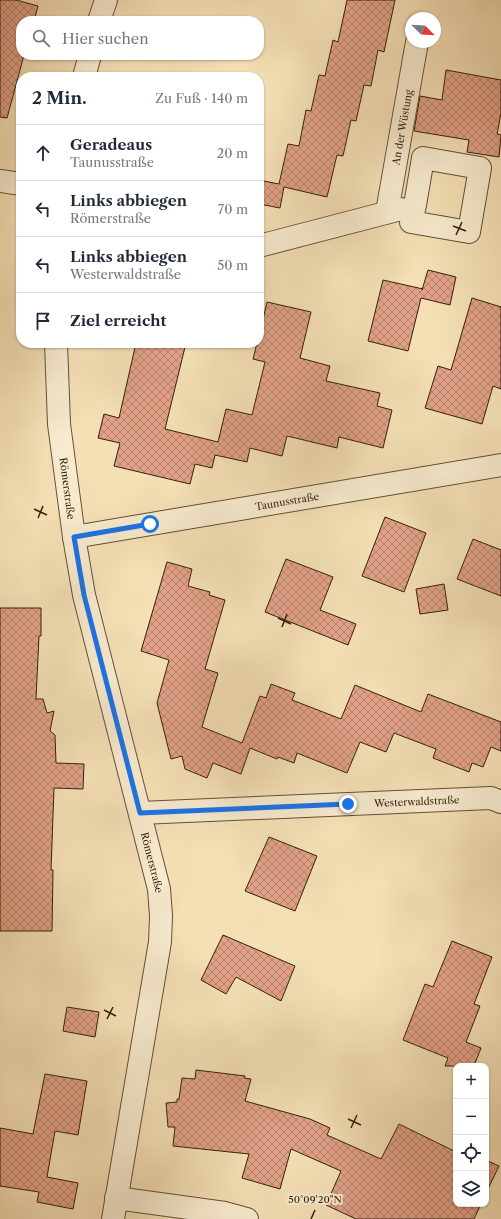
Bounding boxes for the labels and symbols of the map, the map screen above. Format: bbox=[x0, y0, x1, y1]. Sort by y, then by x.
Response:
north arrow bbox=[405, 12, 441, 48]
street label: An der Wüstung bbox=[389, 88, 415, 167]
street label: Römerstraße bbox=[57, 457, 78, 521]
street label: Taunusstraße bbox=[254, 489, 320, 513]
route start bbox=[141, 515, 159, 533]
street label: Westerwaldstraße bbox=[373, 793, 460, 810]
route end bbox=[339, 795, 357, 813]
street label: Römerstraße bbox=[138, 831, 166, 894]
text: 50°09'20"N bbox=[288, 1193, 342, 1206]

